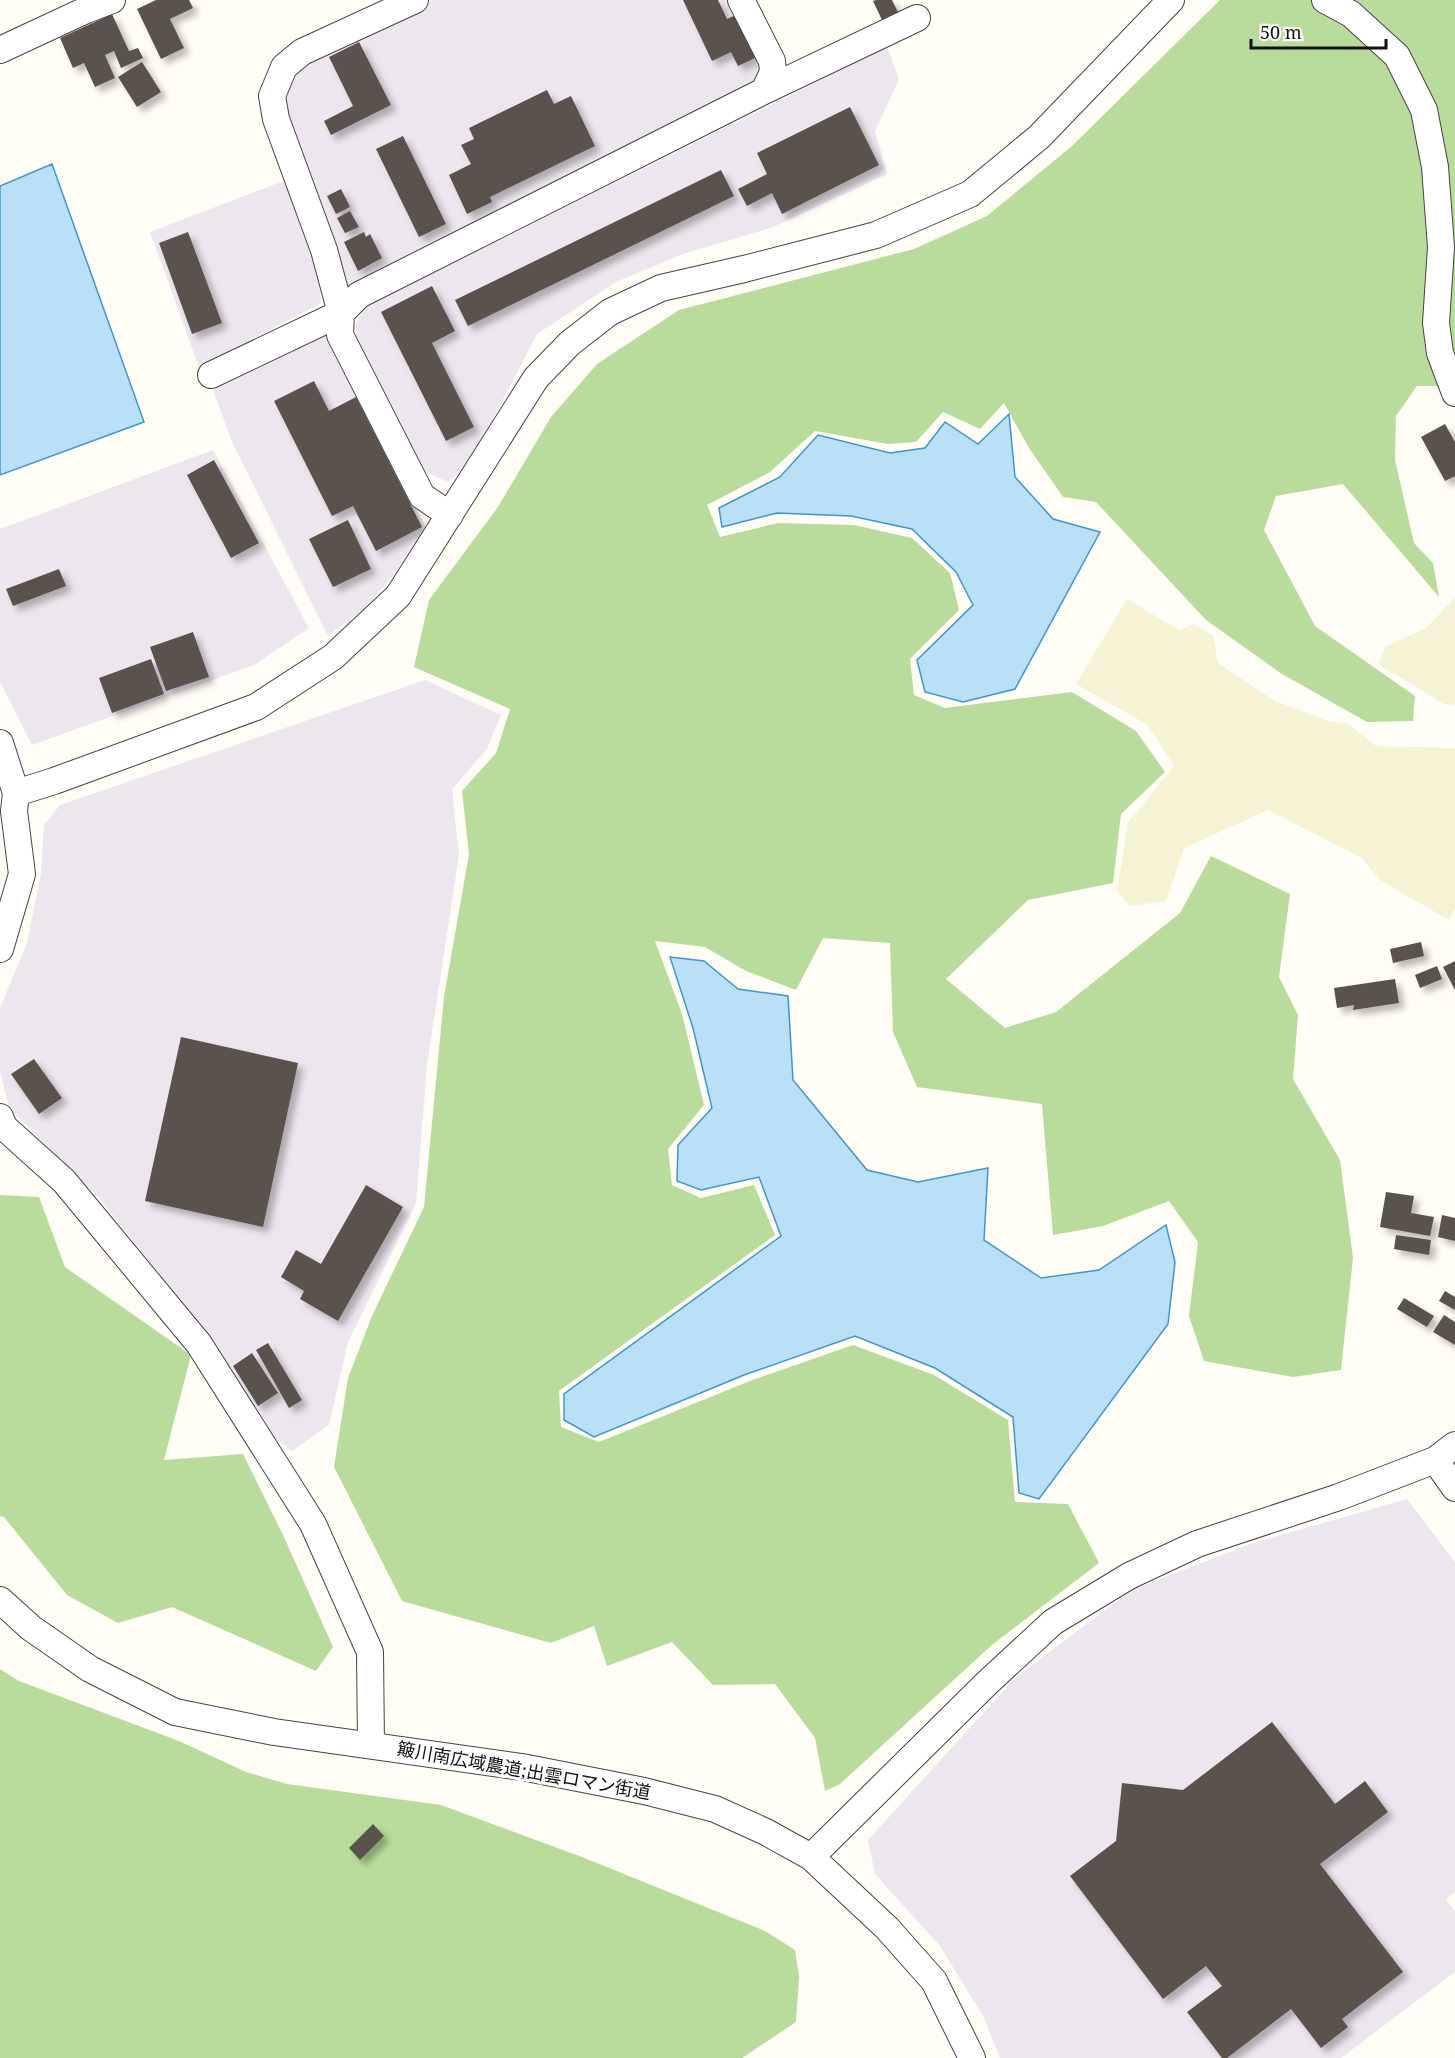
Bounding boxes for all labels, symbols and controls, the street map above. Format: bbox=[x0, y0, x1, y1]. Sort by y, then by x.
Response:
scale bar bbox=[1251, 12, 1386, 50]
text: 50 m bbox=[1260, 20, 1302, 44]
street label: 簸川南広域農道;出雲ロマン街道 bbox=[395, 1736, 653, 1804]

